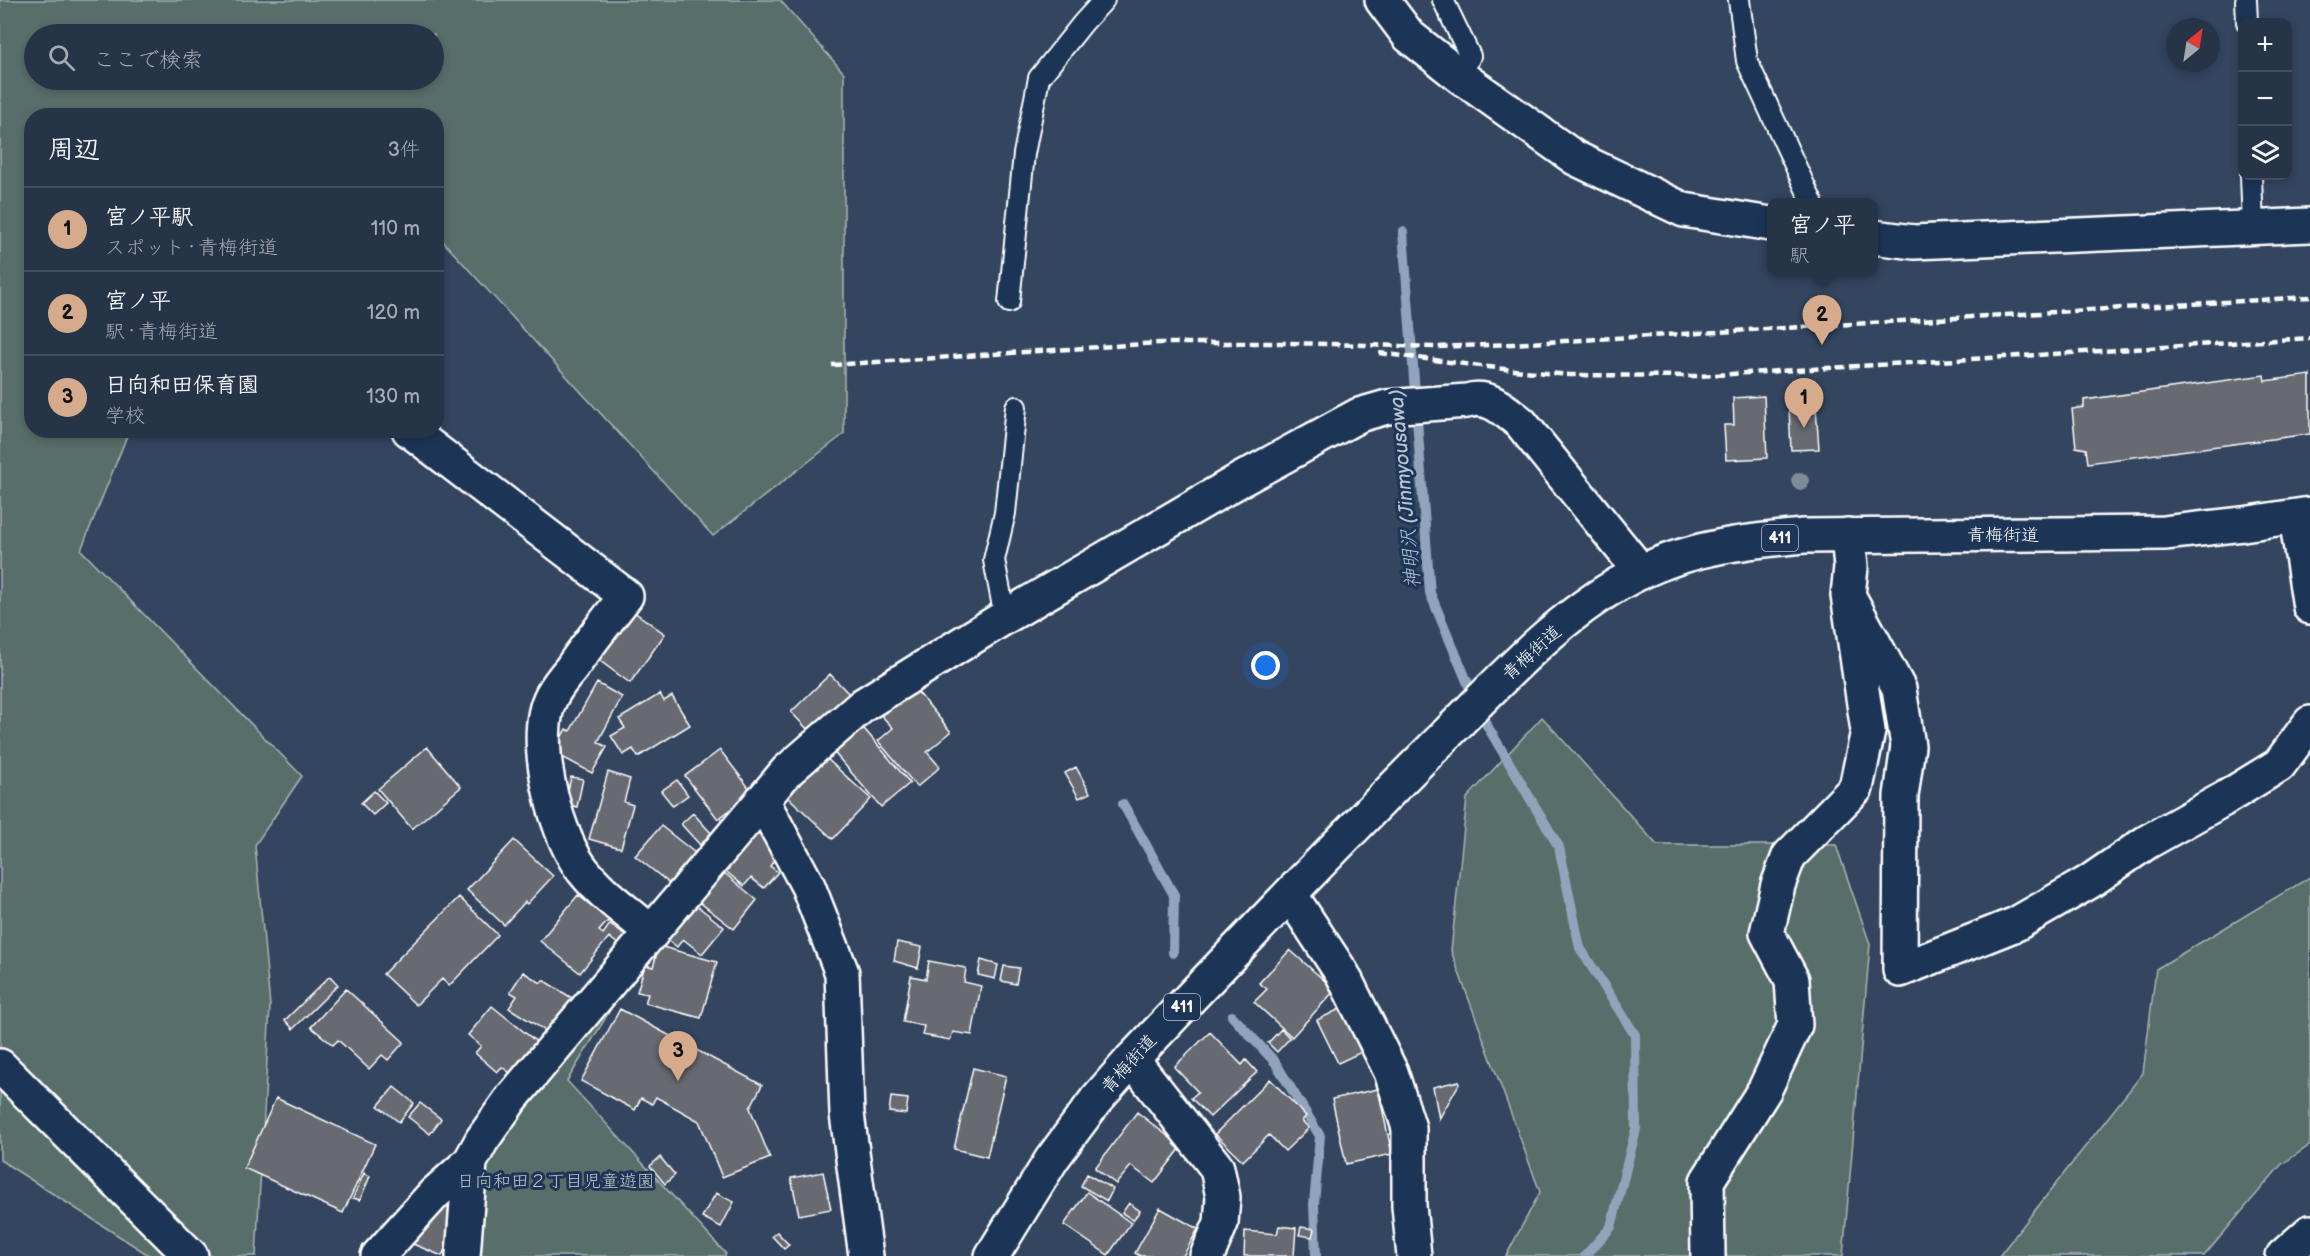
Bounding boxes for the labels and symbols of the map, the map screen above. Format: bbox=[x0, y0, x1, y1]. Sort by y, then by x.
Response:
north arrow bbox=[2166, 18, 2220, 72]
pin: 2 bbox=[1802, 296, 1842, 345]
pin: 1 bbox=[1784, 378, 1824, 428]
water label: 神明沢 (Jinmyousawa) bbox=[1384, 388, 1426, 590]
road number: 411 bbox=[1762, 525, 1798, 551]
street label: 青梅街道 bbox=[1967, 525, 2039, 546]
street label: 青梅街道 bbox=[1498, 621, 1566, 685]
your location bbox=[1251, 651, 1280, 680]
road number: 411 bbox=[1164, 994, 1200, 1020]
street label: 青梅街道 bbox=[1097, 1030, 1161, 1098]
pin: 3 bbox=[658, 1032, 698, 1081]
park label: 日向和田２丁目児童遊園 bbox=[457, 1171, 655, 1192]

